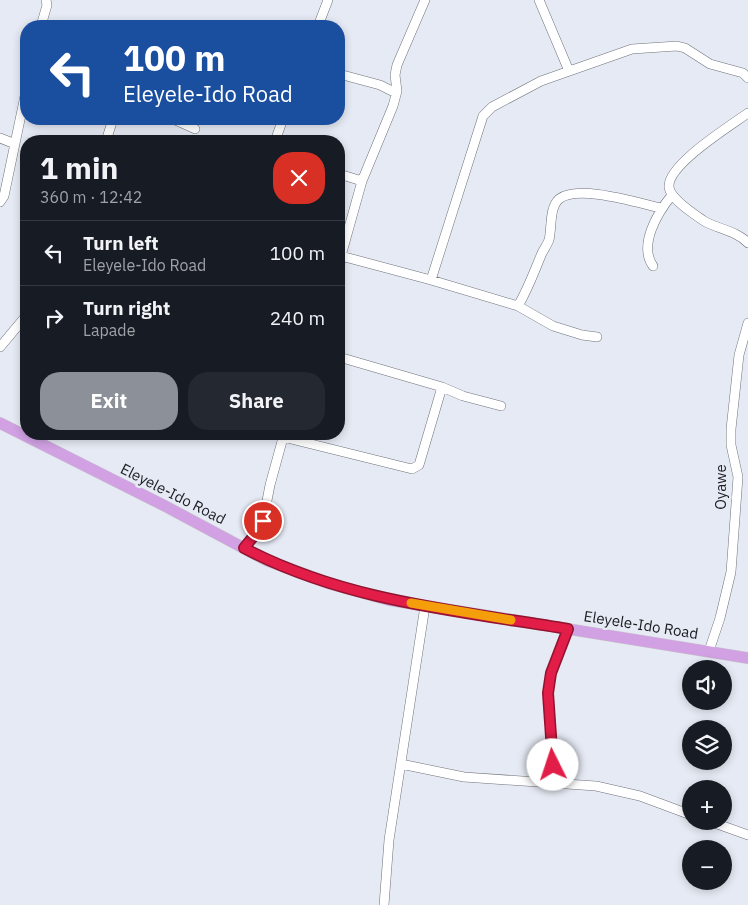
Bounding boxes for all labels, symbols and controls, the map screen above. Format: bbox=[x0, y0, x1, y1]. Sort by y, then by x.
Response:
text: 100 m bbox=[123, 35, 226, 81]
icon: left bbox=[40, 40, 105, 105]
text: Eleyele-Ido Road bbox=[123, 79, 293, 108]
text: 1 min bbox=[40, 148, 118, 187]
button: close bbox=[273, 152, 325, 204]
text: 360 m · 12:42 bbox=[40, 187, 142, 207]
text: Turn left bbox=[83, 231, 159, 255]
icon: left bbox=[40, 239, 68, 267]
text: 100 m bbox=[270, 241, 325, 265]
text: Eleyele-Ido Road bbox=[83, 255, 206, 275]
text: Turn right bbox=[83, 296, 170, 320]
icon: right bbox=[40, 304, 68, 332]
text: 240 m bbox=[270, 306, 325, 330]
text: Lapade bbox=[83, 320, 135, 340]
button: Exit bbox=[40, 372, 178, 430]
button: Share bbox=[188, 372, 325, 430]
street label: Eleyele-Ido Road bbox=[117, 459, 229, 528]
street label: Oyawe bbox=[711, 464, 730, 510]
pin bbox=[242, 500, 284, 542]
icon: arrive bbox=[249, 507, 277, 535]
street label: Eleyele-Ido Road bbox=[582, 606, 700, 643]
map controls bbox=[682, 660, 732, 890]
button: sound bbox=[682, 660, 732, 710]
button: layers bbox=[682, 720, 732, 770]
position arrow bbox=[526, 738, 578, 790]
button: + bbox=[682, 780, 732, 830]
button: − bbox=[682, 840, 732, 890]

